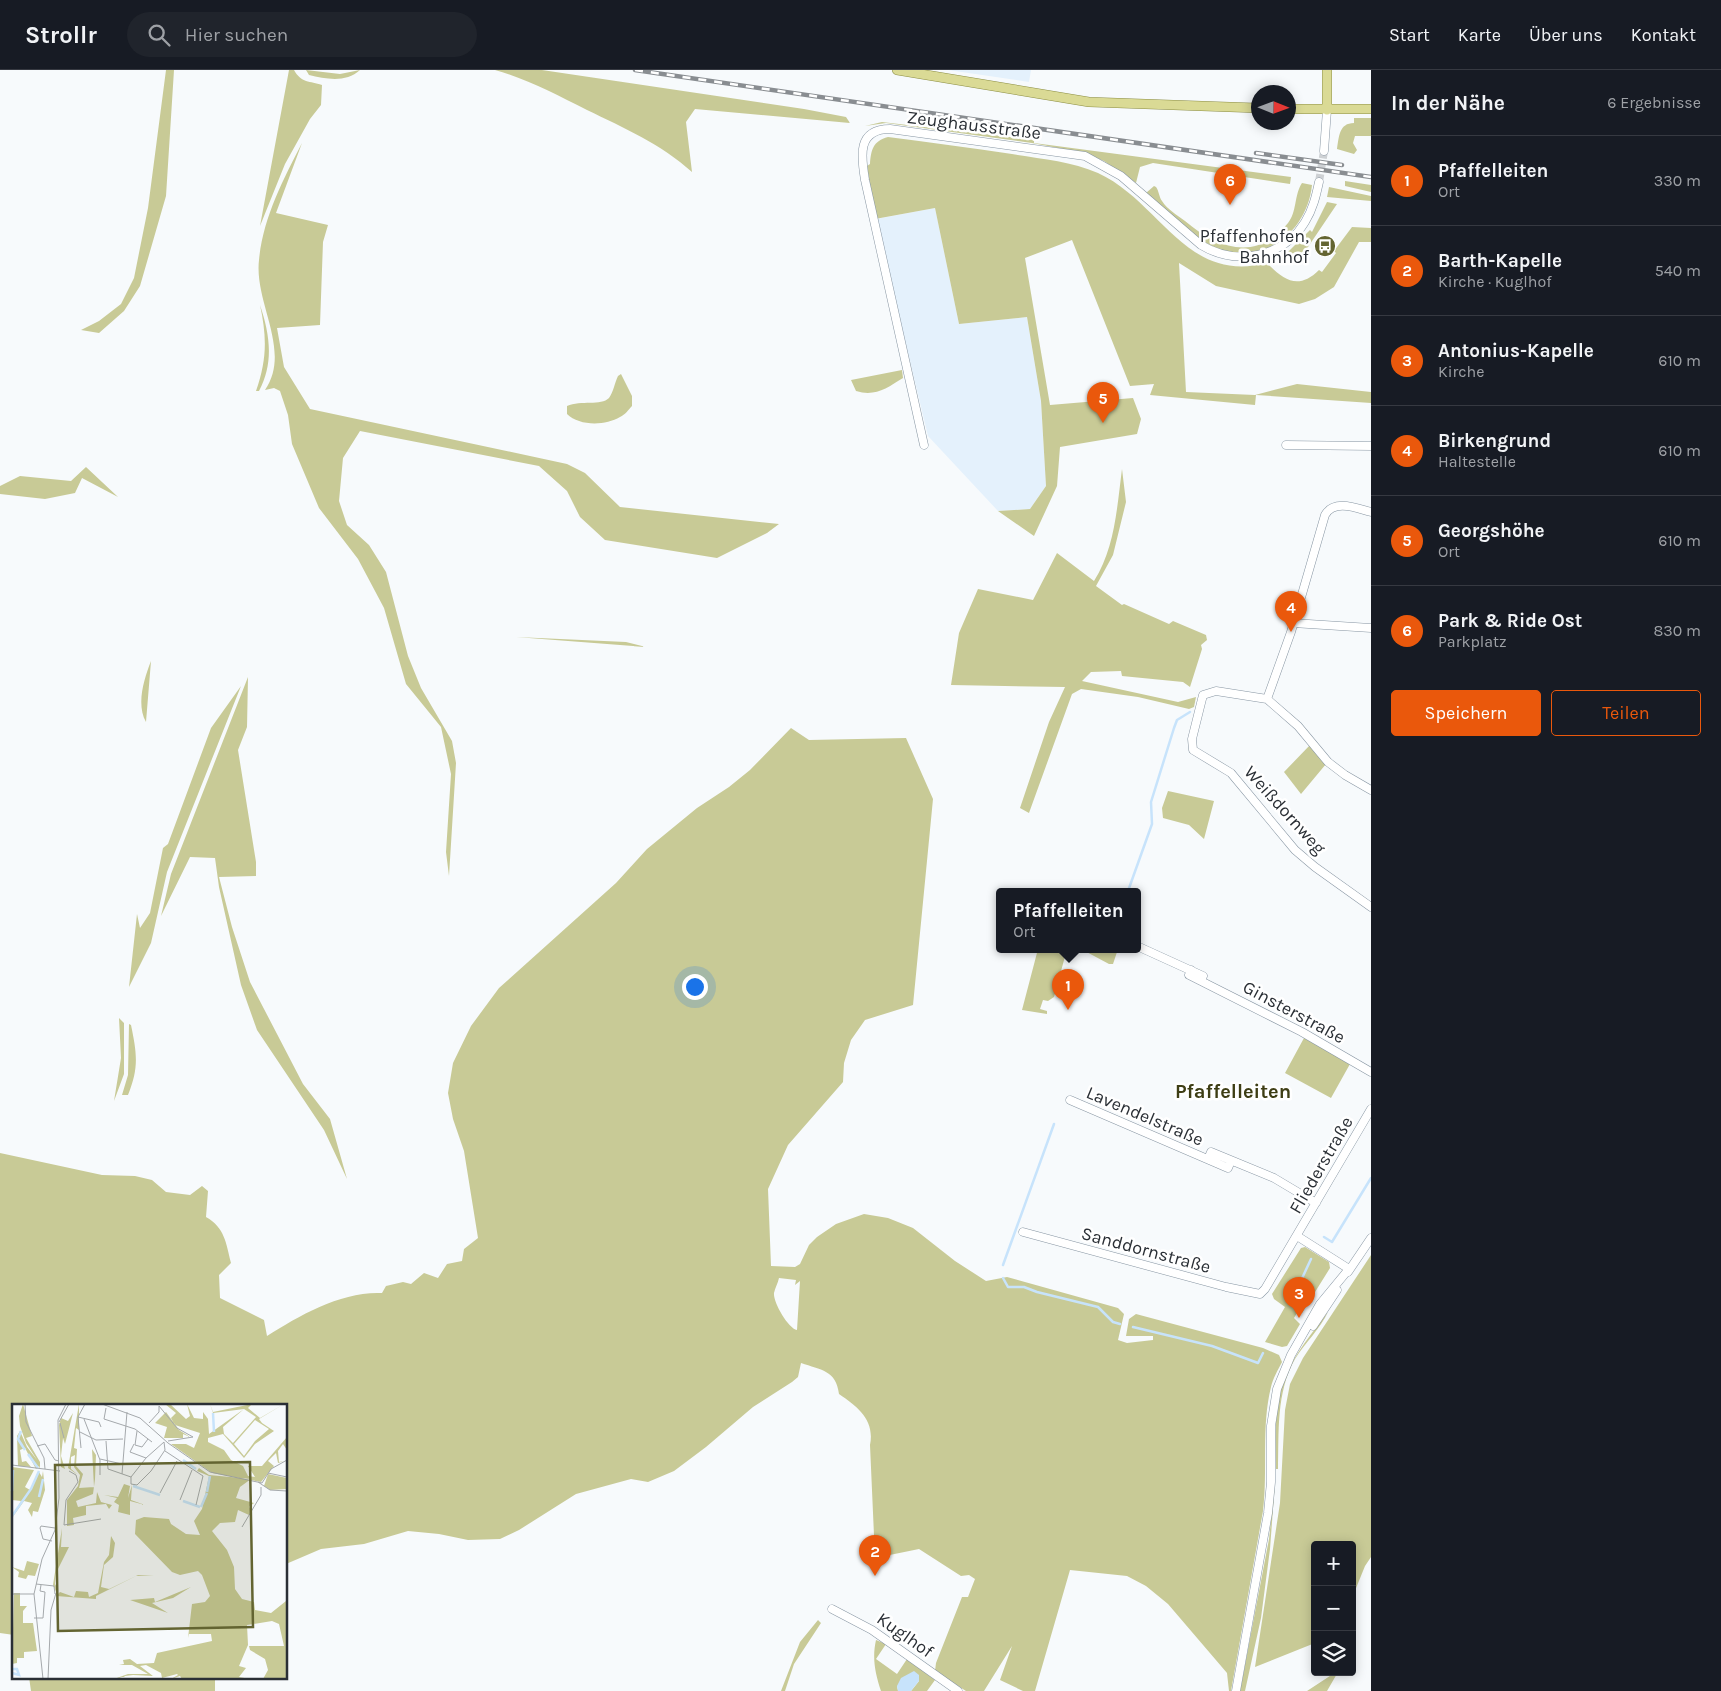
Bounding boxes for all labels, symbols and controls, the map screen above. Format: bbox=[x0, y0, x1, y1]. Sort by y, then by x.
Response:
search box bbox=[127, 12, 477, 57]
text: Strollr bbox=[25, 21, 97, 49]
icon: search bbox=[145, 21, 173, 49]
text: Hier suchen bbox=[185, 24, 288, 46]
text: Start bbox=[1389, 24, 1430, 46]
text: Karte bbox=[1458, 24, 1501, 46]
text: Über uns bbox=[1529, 24, 1603, 46]
text: Kontakt bbox=[1631, 24, 1696, 46]
north arrow bbox=[1251, 85, 1296, 130]
text: In der Nähe bbox=[1391, 91, 1505, 115]
text: 6 Ergebnisse bbox=[1607, 93, 1701, 112]
street label: Zeughausstraße bbox=[906, 106, 1042, 144]
text: Pfaffelleiten bbox=[1438, 160, 1548, 182]
pin: 6 bbox=[1214, 164, 1246, 205]
text: 1 bbox=[1404, 171, 1410, 190]
text: 330 m bbox=[1654, 171, 1701, 190]
text: Ort bbox=[1438, 182, 1460, 201]
place label: Pfaffenhofen, Bahnhof bbox=[1200, 225, 1310, 268]
bus stop icon: Pfaffenhofen, Bahnhof bbox=[1313, 234, 1337, 258]
text: Barth-Kapelle bbox=[1438, 250, 1562, 272]
text: 2 bbox=[1402, 261, 1412, 280]
text: 540 m bbox=[1655, 261, 1701, 280]
text: Kirche · Kuglhof bbox=[1438, 272, 1552, 291]
text: Antonius-Kapelle bbox=[1438, 340, 1594, 362]
text: 3 bbox=[1402, 351, 1412, 370]
text: 610 m bbox=[1658, 351, 1701, 370]
text: Kirche bbox=[1438, 362, 1484, 381]
pin: 5 bbox=[1087, 382, 1119, 423]
text: Birkengrund bbox=[1438, 430, 1551, 452]
text: 4 bbox=[1402, 441, 1412, 460]
text: 610 m bbox=[1658, 441, 1701, 460]
text: Haltestelle bbox=[1438, 452, 1516, 471]
text: Georgshöhe bbox=[1438, 520, 1545, 542]
text: 5 bbox=[1402, 531, 1412, 550]
text: 610 m bbox=[1658, 531, 1701, 550]
text: Ort bbox=[1438, 542, 1460, 561]
pin: 4 bbox=[1275, 591, 1307, 632]
text: Park & Ride Ost bbox=[1438, 610, 1582, 632]
text: 6 bbox=[1402, 621, 1412, 640]
text: 830 m bbox=[1653, 621, 1701, 640]
text: Parkplatz bbox=[1438, 632, 1507, 651]
button: Speichern bbox=[1391, 690, 1541, 736]
button: Teilen bbox=[1551, 690, 1701, 736]
street label: Weißdornweg bbox=[1240, 761, 1330, 859]
popup bbox=[996, 888, 1141, 953]
text: Pfaffelleiten bbox=[1013, 900, 1124, 922]
text: Ort bbox=[1013, 922, 1035, 941]
pin: 1 bbox=[1052, 969, 1084, 1010]
your location bbox=[682, 974, 708, 1000]
street label: Ginsterstraße bbox=[1239, 976, 1349, 1048]
district label: Pfaffelleiten bbox=[1175, 1080, 1291, 1103]
street label: Lavendelstraße bbox=[1083, 1081, 1207, 1151]
street label: Fliederstraße bbox=[1284, 1113, 1358, 1217]
street label: Sanddornstraße bbox=[1079, 1222, 1213, 1278]
pin: 3 bbox=[1283, 1277, 1315, 1318]
inset map bbox=[12, 1404, 288, 1678]
pin: 2 bbox=[859, 1535, 891, 1576]
map controls bbox=[1311, 1541, 1356, 1676]
button: + bbox=[1311, 1541, 1356, 1586]
button: − bbox=[1311, 1586, 1356, 1631]
street label: Kuglhof bbox=[873, 1608, 938, 1663]
button: layers bbox=[1311, 1631, 1356, 1676]

